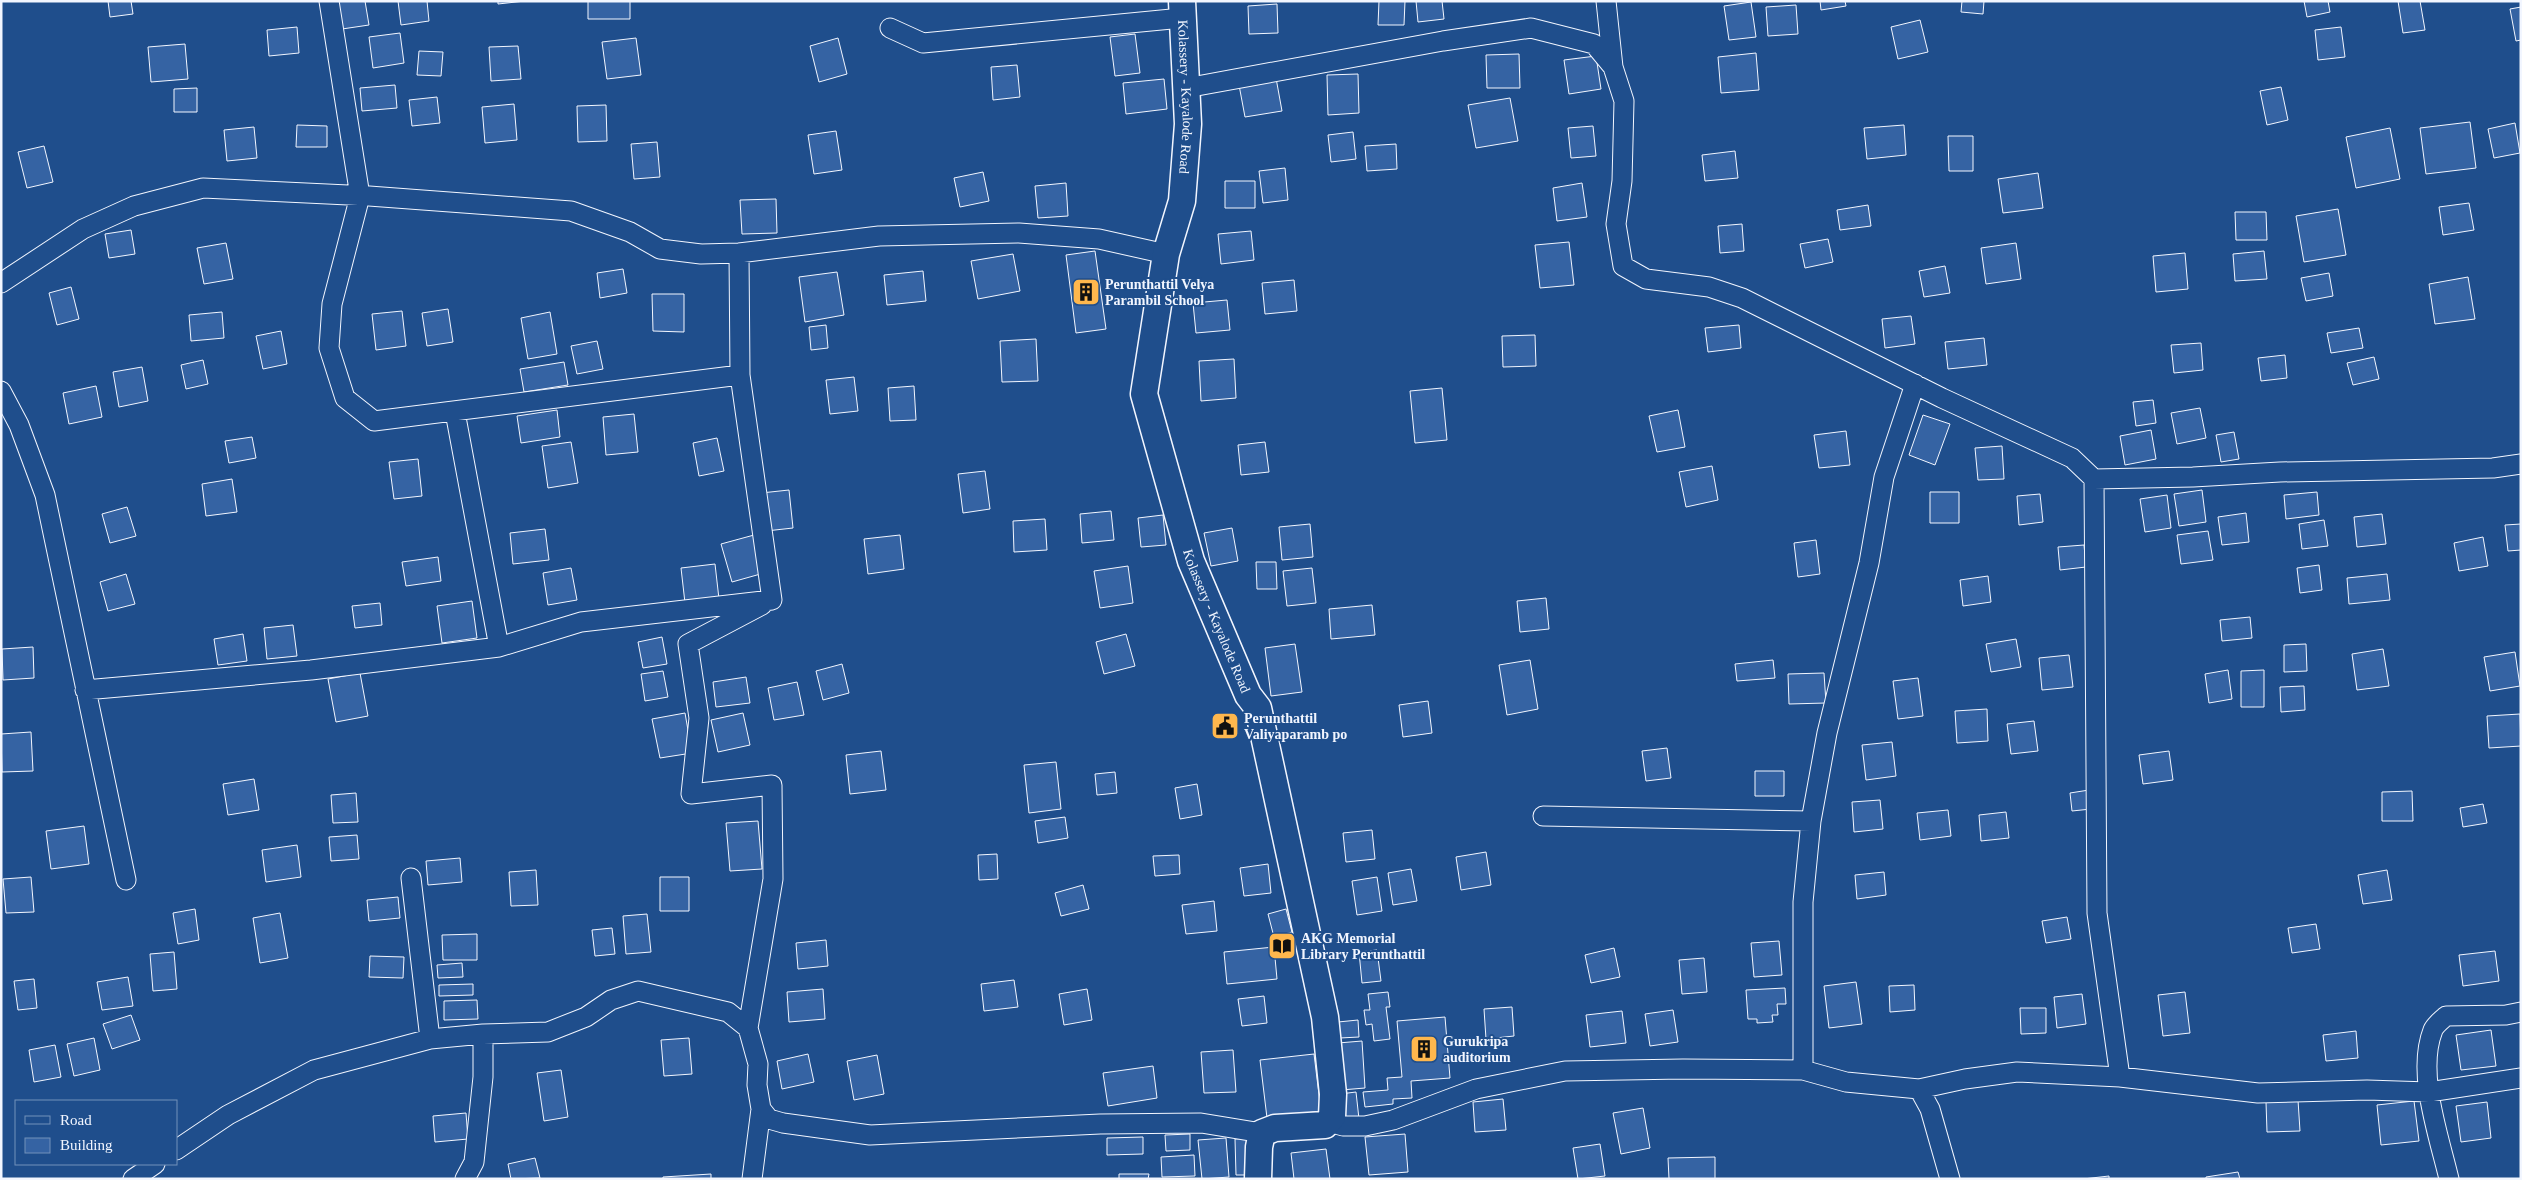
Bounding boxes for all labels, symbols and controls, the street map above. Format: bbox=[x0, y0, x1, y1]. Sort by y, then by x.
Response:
street label: Kolassery - Kayalode Road bbox=[1175, 19, 1195, 174]
building icon: Perunthattil Velya Parambil School bbox=[1071, 277, 1101, 307]
place label: Perunthattil Velya Parambil School bbox=[1105, 277, 1214, 308]
street label: Kolassery - Kayalode Road bbox=[1180, 547, 1253, 695]
public building icon: Perunthattil Valiyaparamb po bbox=[1210, 711, 1240, 741]
place label: Perunthattil Valiyaparamb po bbox=[1244, 711, 1347, 742]
library icon: AKG Memorial Library Perunthattil bbox=[1267, 931, 1297, 961]
place label: AKG Memorial Library Perunthattil bbox=[1301, 931, 1425, 962]
building icon: Gurukripa auditorium bbox=[1409, 1034, 1439, 1064]
place label: Gurukripa auditorium bbox=[1443, 1034, 1511, 1065]
legend bbox=[15, 1100, 178, 1165]
text: Road bbox=[60, 1112, 92, 1128]
text: Building bbox=[60, 1137, 113, 1153]

